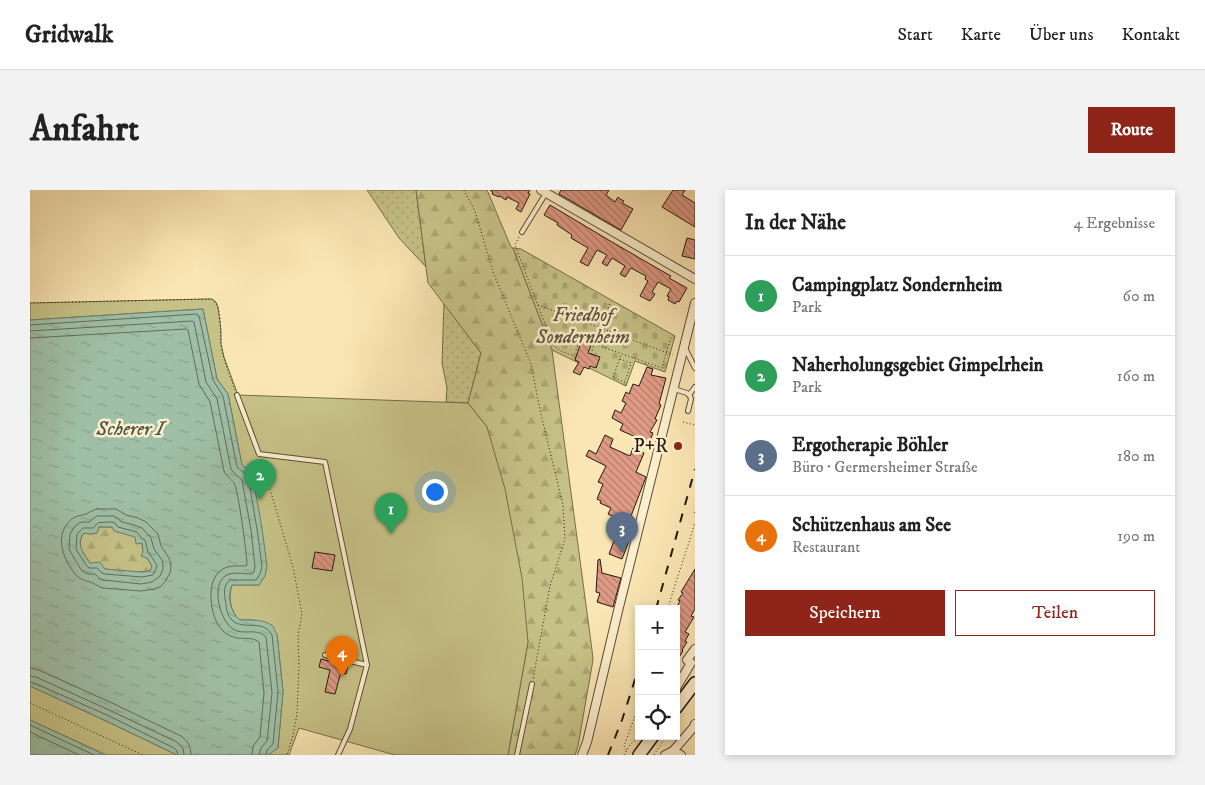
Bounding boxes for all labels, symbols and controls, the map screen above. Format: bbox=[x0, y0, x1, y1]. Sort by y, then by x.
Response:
text: Gridwalk bbox=[25, 20, 113, 50]
text: Start bbox=[897, 24, 933, 46]
text: Karte bbox=[961, 24, 1001, 46]
text: Über uns bbox=[1029, 24, 1093, 46]
text: Kontakt bbox=[1121, 24, 1180, 46]
button: Route bbox=[1088, 107, 1175, 153]
text: Anfahrt bbox=[30, 108, 139, 152]
text: In der Nähe bbox=[745, 210, 846, 236]
text: 4 Ergebnisse bbox=[1073, 213, 1155, 233]
text: Campingplatz Sondernheim bbox=[792, 274, 1003, 297]
text: 1 bbox=[758, 286, 764, 306]
text: 60 m bbox=[1123, 286, 1155, 306]
text: Park bbox=[792, 297, 822, 317]
park label: Friedhof Sondernheim bbox=[535, 304, 630, 349]
text: Naherholungsgebiet Gimpelrhein bbox=[792, 354, 1043, 377]
text: 2 bbox=[757, 366, 765, 386]
text: 160 m bbox=[1117, 366, 1155, 386]
text: Park bbox=[792, 377, 822, 397]
water label: Scherer I bbox=[95, 417, 167, 442]
text: Ergotherapie Böhler bbox=[792, 434, 948, 457]
place label: P+R bbox=[634, 435, 668, 458]
marker: P+R bbox=[672, 440, 684, 452]
text: 3 bbox=[758, 446, 764, 466]
text: 180 m bbox=[1117, 446, 1155, 466]
text: Büro · Germersheimer Straße bbox=[792, 457, 978, 477]
pin: 2 bbox=[244, 459, 276, 500]
your location bbox=[422, 479, 448, 505]
pin: 1 bbox=[375, 493, 407, 534]
pin: 3 bbox=[606, 512, 638, 553]
text: Schützenhaus am See bbox=[792, 514, 951, 537]
text: 4 bbox=[756, 526, 766, 546]
text: 190 m bbox=[1117, 526, 1155, 546]
text: Restaurant bbox=[792, 537, 860, 557]
button: Speichern bbox=[745, 590, 945, 636]
button: Teilen bbox=[955, 590, 1155, 636]
map controls bbox=[635, 605, 680, 740]
button: + bbox=[635, 605, 680, 650]
pin: 4 bbox=[326, 636, 358, 677]
button: − bbox=[635, 650, 680, 695]
button: locate bbox=[635, 695, 680, 740]

